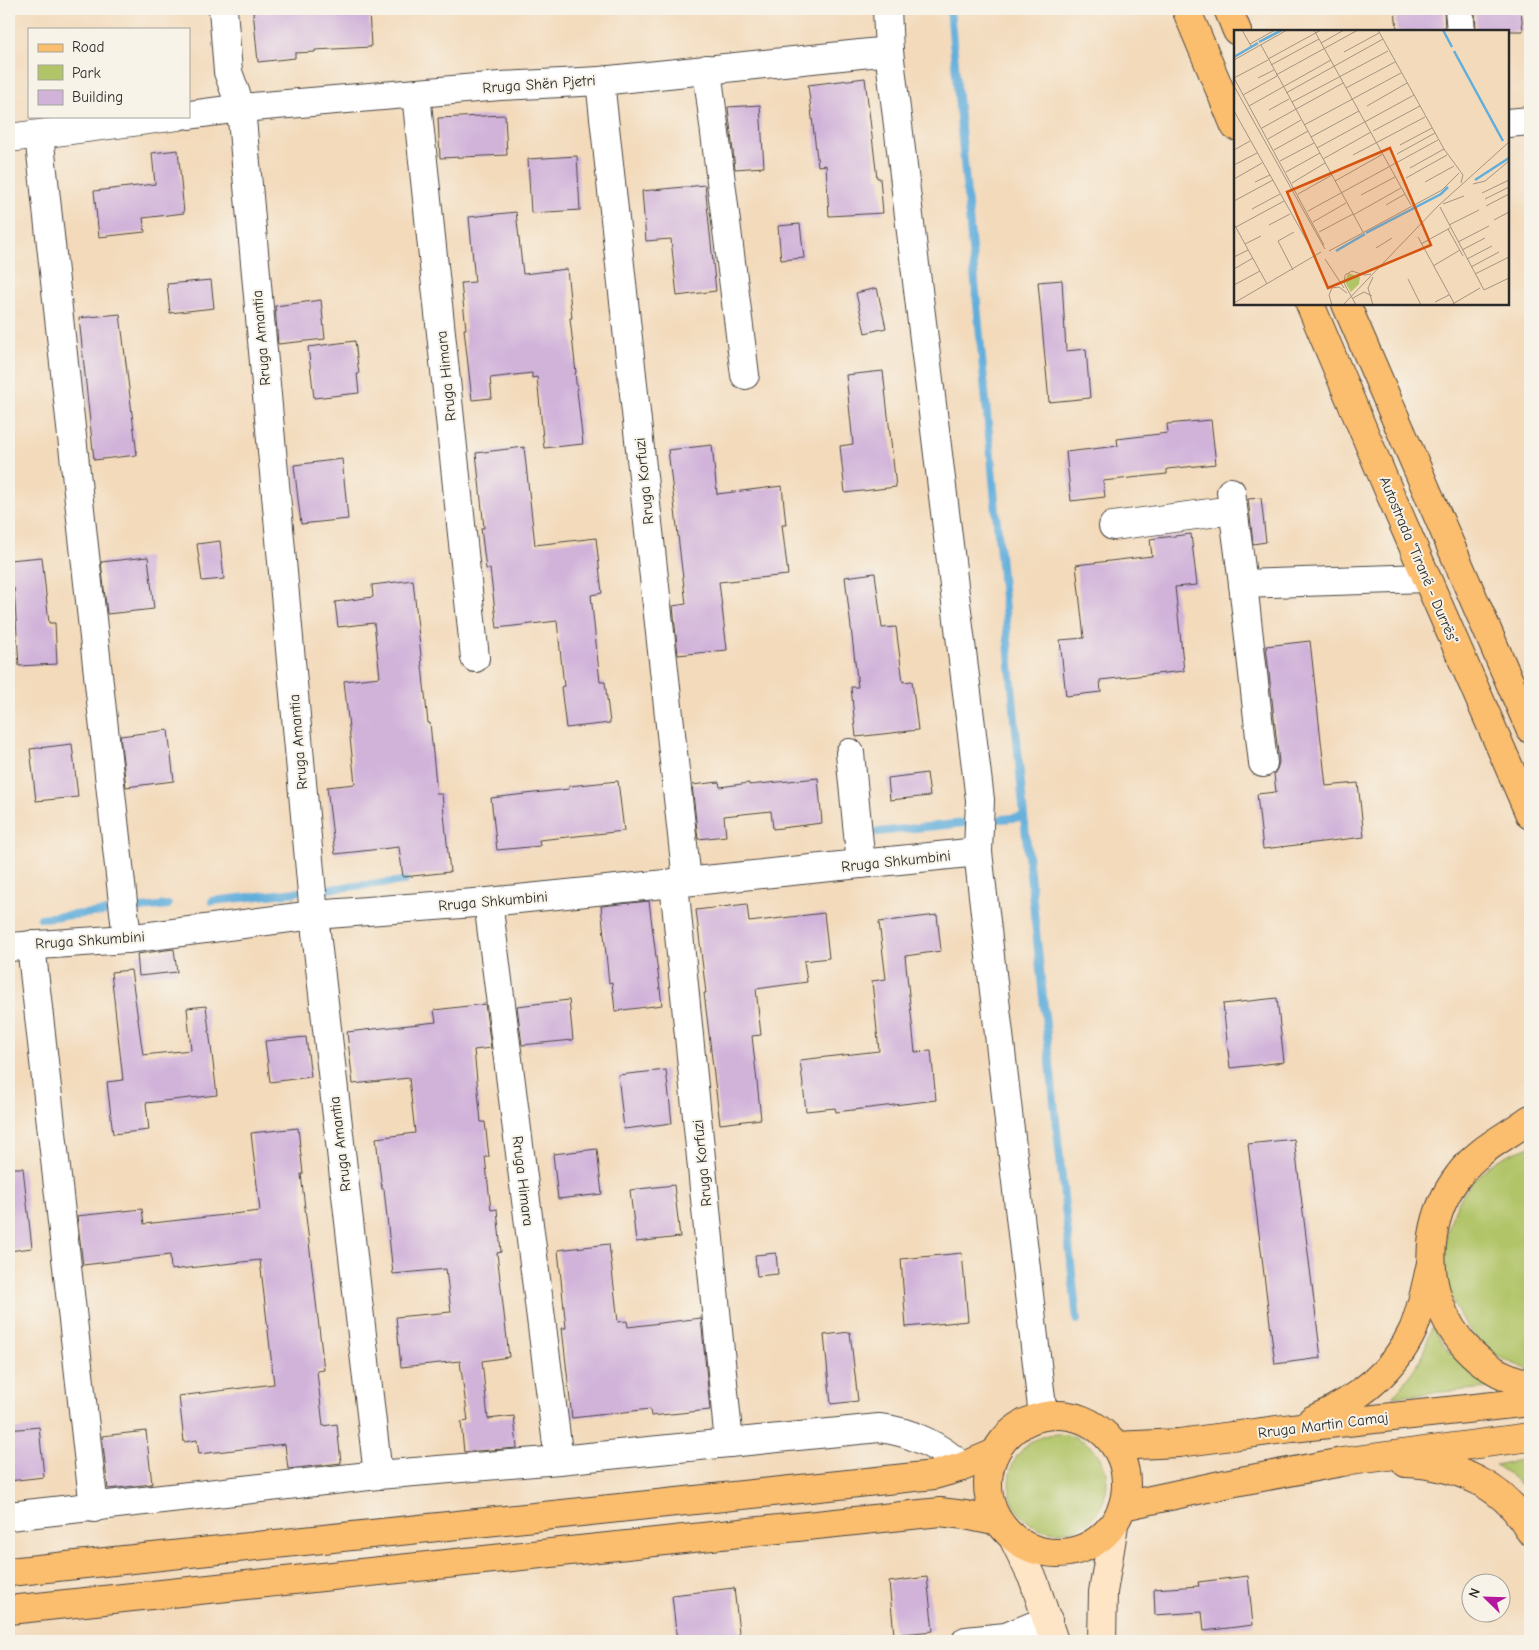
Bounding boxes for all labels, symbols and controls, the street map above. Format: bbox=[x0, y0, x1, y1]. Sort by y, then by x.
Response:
legend bbox=[28, 28, 190, 118]
inset map bbox=[1234, 30, 1509, 305]
text: Road bbox=[72, 38, 104, 56]
text: Park bbox=[72, 64, 101, 82]
street label: Rruga Shën Pjetri bbox=[482, 71, 596, 97]
text: Building bbox=[72, 88, 123, 106]
street label: Rruga Amantia bbox=[248, 289, 274, 387]
street label: Rruga Himara bbox=[432, 330, 460, 422]
street label: Rruga Korfuzi bbox=[630, 437, 658, 525]
street label: Autostrada "Tiranë - Durrës" bbox=[1376, 474, 1462, 646]
street label: Rruga Amantia bbox=[285, 693, 311, 791]
street label: Rruga Shkumbini bbox=[840, 846, 952, 876]
street label: Rruga Shkumbini bbox=[437, 887, 549, 915]
street label: Rruga Shkumbini bbox=[34, 927, 146, 953]
street label: Rruga Amantia bbox=[325, 1095, 355, 1193]
street label: Rruga Korfuzi bbox=[688, 1119, 716, 1207]
street label: Rruga Himara bbox=[509, 1135, 537, 1227]
street label: Rruga Martin Camaj bbox=[1257, 1408, 1389, 1442]
north arrow bbox=[1462, 1572, 1512, 1622]
text: N bbox=[1465, 1586, 1484, 1601]

